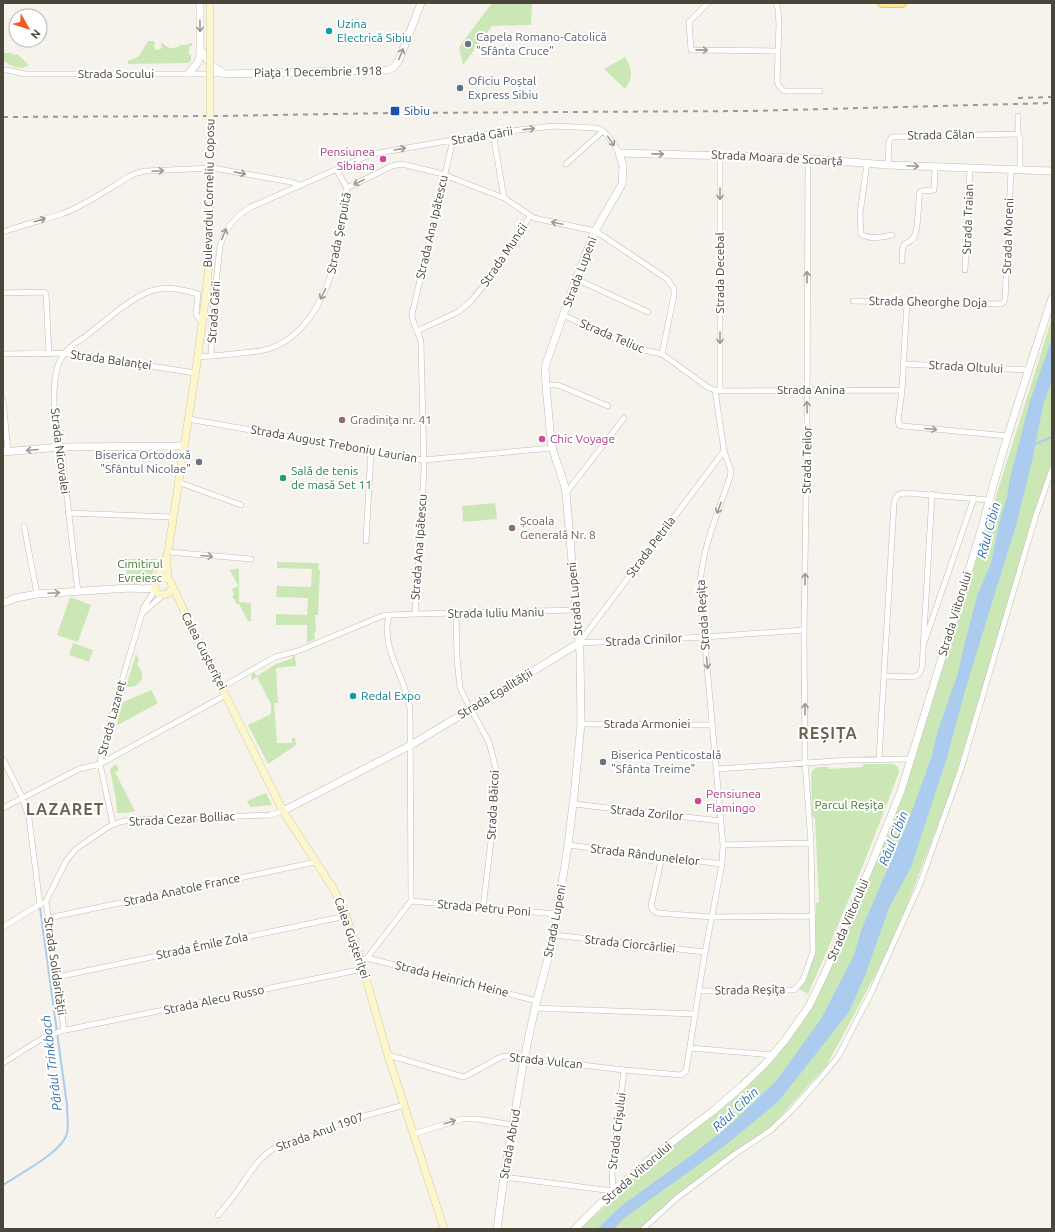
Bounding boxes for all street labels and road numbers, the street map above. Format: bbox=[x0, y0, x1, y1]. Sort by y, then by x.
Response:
street label: Piața 1 Decembrie 1918 bbox=[254, 64, 382, 79]
street label: Strada Socului bbox=[78, 67, 154, 80]
street label: Bulevardul Corneliu Coposu bbox=[201, 118, 216, 268]
street label: Strada Gării bbox=[450, 124, 514, 147]
street label: Strada Călan bbox=[907, 127, 975, 142]
street label: Strada Moara de Scoarță bbox=[711, 148, 843, 167]
street label: Strada Ana Ipătescu bbox=[413, 174, 450, 280]
street label: Strada Traian bbox=[960, 183, 975, 254]
street label: Strada Șerpuită bbox=[324, 191, 353, 275]
street label: Strada Moreni bbox=[1000, 198, 1015, 274]
street label: Strada Muncii bbox=[478, 221, 529, 289]
street label: Strada Decebal bbox=[713, 232, 726, 314]
street label: Strada Lupeni bbox=[560, 235, 599, 309]
street label: Strada Gării bbox=[205, 280, 222, 343]
street label: Strada Gheorghe Doja bbox=[869, 294, 987, 309]
street label: Strada Teliuc bbox=[578, 316, 647, 355]
street label: Strada Balanței bbox=[70, 347, 153, 372]
street label: Strada Oltului bbox=[928, 358, 1004, 375]
street label: Strada Anina bbox=[777, 383, 845, 396]
street label: Strada Nicovalei bbox=[49, 407, 72, 495]
street label: Strada August Treboniu Laurian bbox=[250, 422, 419, 465]
street label: Strada Teilor bbox=[799, 425, 814, 494]
street label: Strada Ana Ipătescu bbox=[408, 493, 429, 601]
street label: Strada Petrila bbox=[624, 514, 678, 580]
street label: Strada Lupeni bbox=[565, 562, 584, 636]
street label: Strada Viitorului bbox=[936, 570, 974, 658]
street label: Strada Reșița bbox=[694, 579, 711, 651]
street label: Strada Iuliu Maniu bbox=[448, 605, 544, 620]
street label: Calea Gușteriței bbox=[179, 610, 230, 692]
street label: Strada Crinilor bbox=[605, 631, 683, 648]
street label: Strada Egalității bbox=[455, 666, 534, 721]
street label: Strada Lazaret bbox=[95, 679, 128, 757]
street label: Strada Armoniei bbox=[604, 717, 690, 730]
street label: Strada Băicoi bbox=[484, 770, 501, 840]
street label: Strada Zorilor bbox=[610, 802, 685, 823]
street label: Strada Cezar Bolliac bbox=[129, 809, 236, 828]
street label: Strada Rândunelelor bbox=[590, 841, 701, 868]
street label: Strada Anatole France bbox=[123, 871, 241, 908]
street label: Strada Viitorului bbox=[824, 877, 871, 963]
street label: Strada Lupeni bbox=[541, 883, 568, 958]
street label: Calea Gușteriței bbox=[332, 895, 373, 980]
street label: Strada Petru Poni bbox=[437, 897, 531, 918]
street label: Strada Solidarității bbox=[42, 916, 69, 1016]
street label: Strada Émile Zola bbox=[155, 929, 249, 962]
street label: Strada Ciorcârliei bbox=[584, 932, 676, 955]
street label: Strada Heinrich Heine bbox=[394, 958, 510, 999]
street label: Strada Reșița bbox=[715, 982, 785, 997]
street label: Strada Alecu Russo bbox=[163, 983, 265, 1016]
street label: Strada Vulcan bbox=[509, 1050, 583, 1071]
street label: Strada Crișului bbox=[605, 1092, 628, 1170]
street label: Strada Abrud bbox=[497, 1108, 522, 1180]
street label: Strada Anul 1907 bbox=[274, 1110, 365, 1153]
street label: Strada Viitorului bbox=[599, 1139, 674, 1206]

